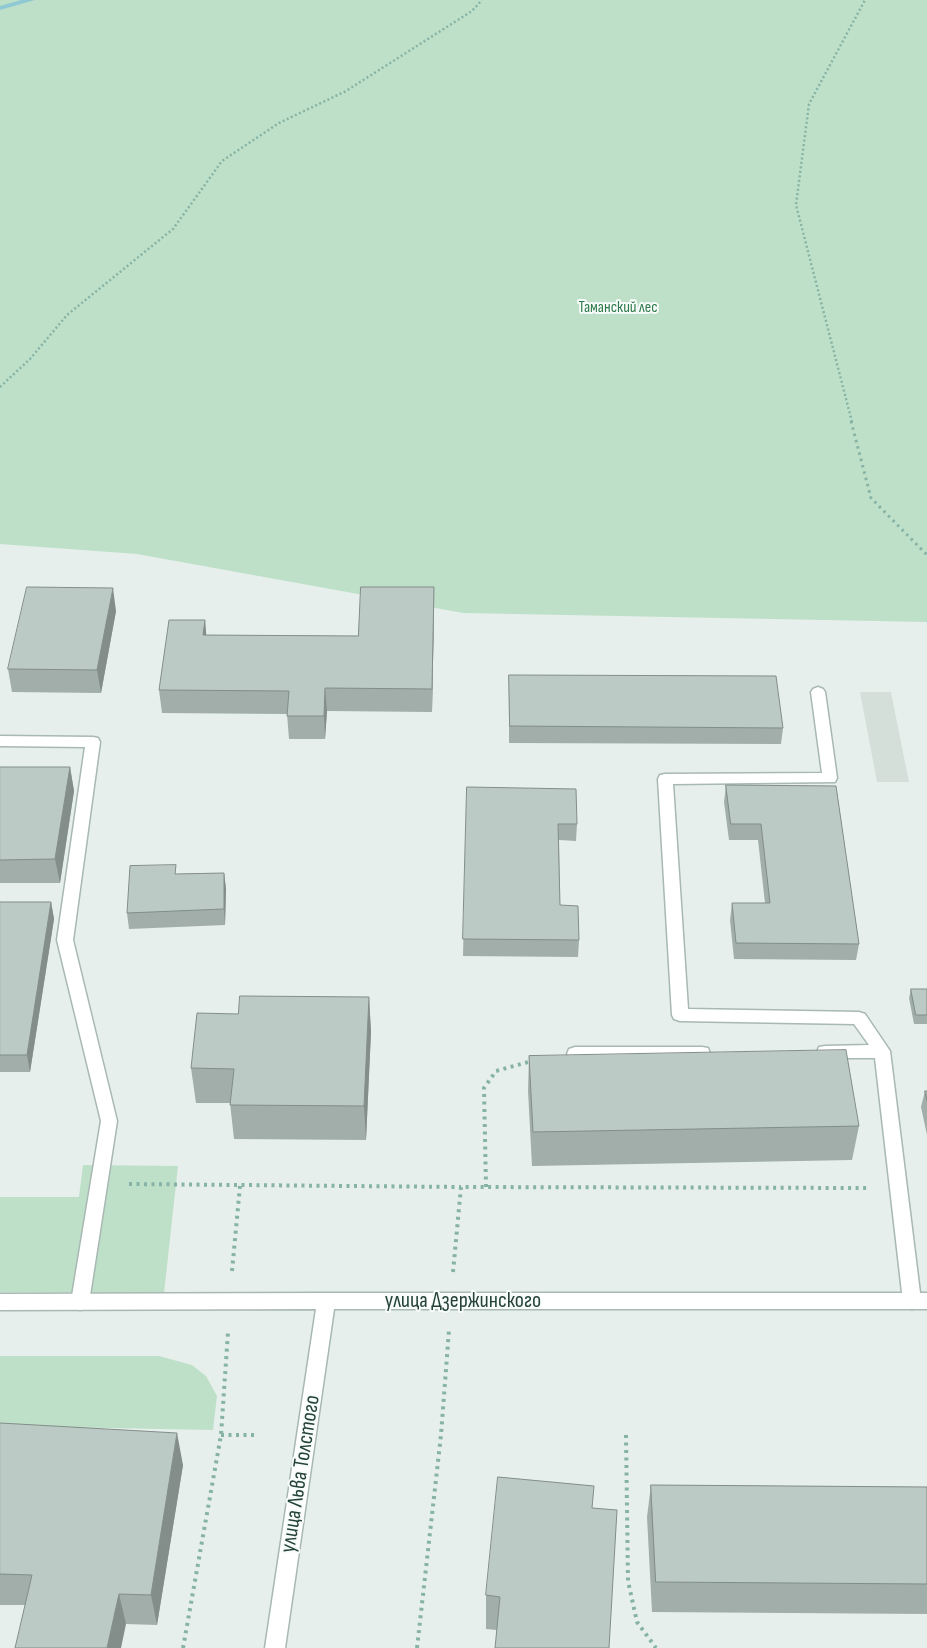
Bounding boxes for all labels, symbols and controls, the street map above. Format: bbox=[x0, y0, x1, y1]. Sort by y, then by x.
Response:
park label: Таманский лес bbox=[578, 298, 658, 318]
street label: улица Дзержинского bbox=[385, 1288, 541, 1314]
street label: улица Льва Толстого bbox=[276, 1393, 326, 1555]

